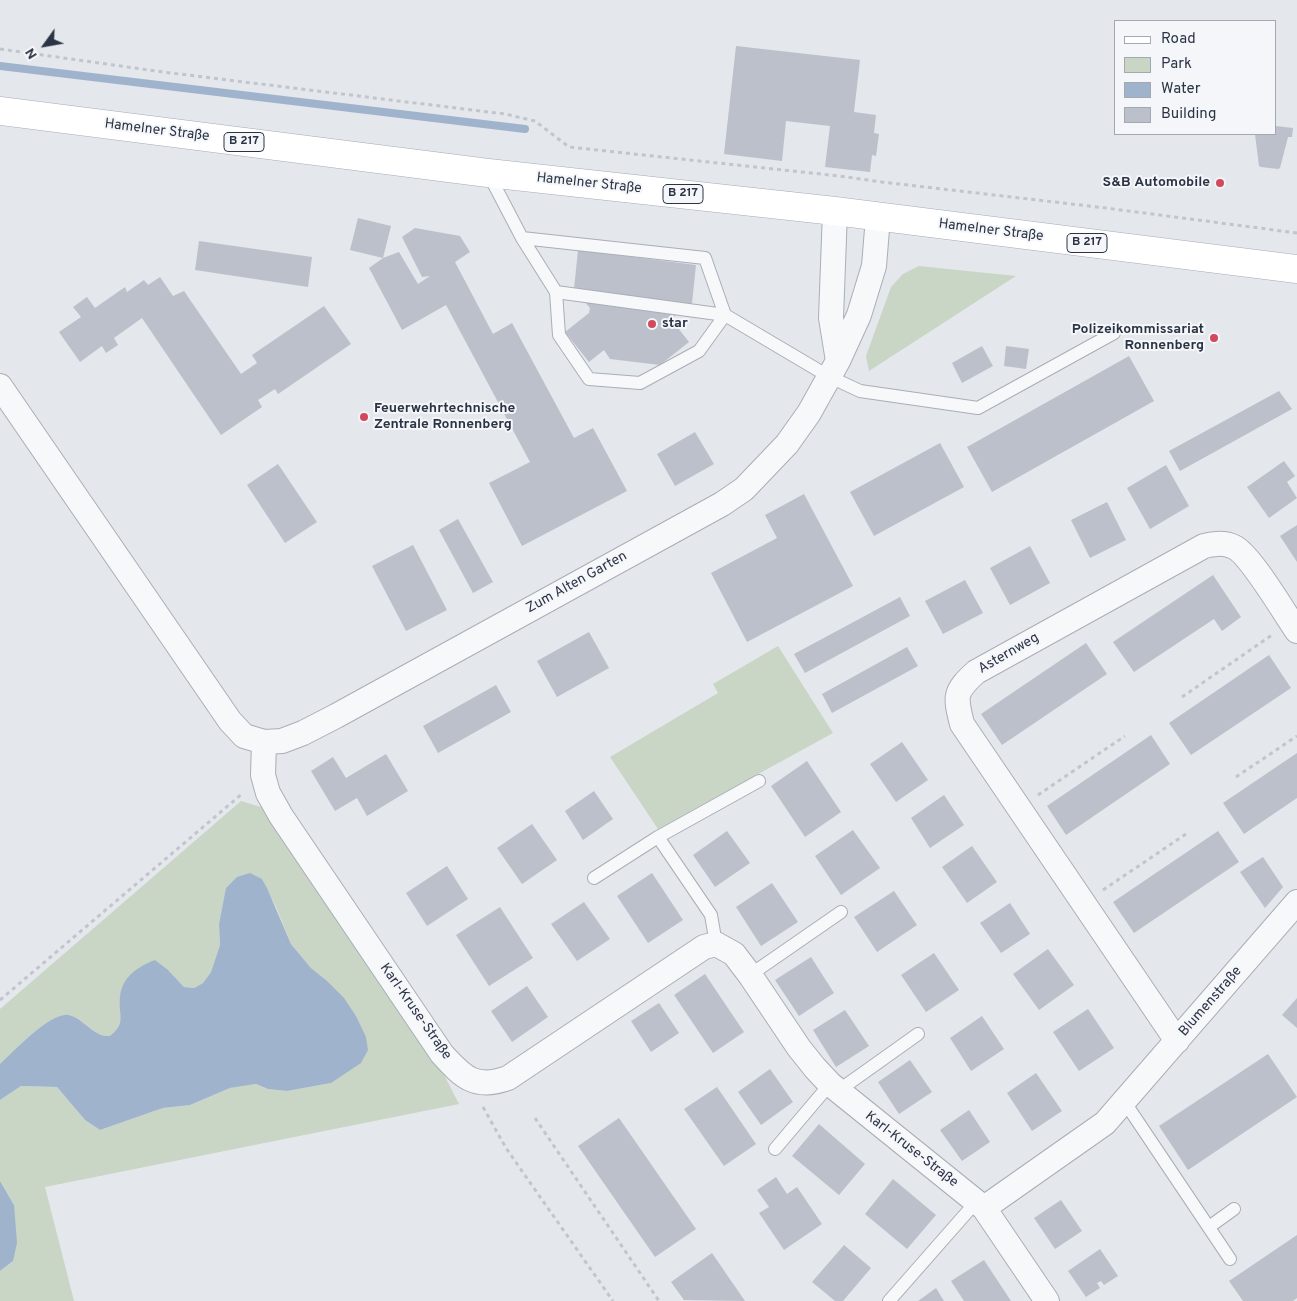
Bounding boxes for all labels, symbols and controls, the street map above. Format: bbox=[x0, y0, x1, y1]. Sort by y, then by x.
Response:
north arrow bbox=[20, 20, 70, 70]
legend bbox=[1114, 20, 1277, 135]
text: Road bbox=[1161, 30, 1196, 49]
text: N bbox=[22, 44, 42, 62]
text: Park bbox=[1161, 55, 1192, 74]
text: Water bbox=[1161, 80, 1200, 99]
text: Building bbox=[1161, 105, 1216, 124]
street label: Hamelner Straße bbox=[104, 116, 210, 146]
road number: B 217 bbox=[224, 132, 264, 152]
street label: Hamelner Straße bbox=[536, 170, 642, 198]
place label: S&B Automobile bbox=[1103, 175, 1210, 191]
marker: S&B Automobile bbox=[1214, 177, 1226, 189]
road number: B 217 bbox=[663, 184, 703, 203]
street label: Hamelner Straße bbox=[938, 216, 1044, 246]
road number: B 217 bbox=[1067, 234, 1107, 252]
place label: star bbox=[662, 316, 688, 332]
marker: star bbox=[646, 318, 658, 330]
place label: Polizeikommissariat Ronnenberg bbox=[1072, 322, 1204, 354]
marker: Polizeikommissariat Ronnenberg bbox=[1208, 332, 1220, 344]
place label: Feuerwehrtechnische Zentrale Ronnenberg bbox=[374, 401, 515, 434]
marker: Feuerwehrtechnische Zentrale Ronnenberg bbox=[358, 411, 370, 423]
street label: Zum Alten Garten bbox=[524, 548, 630, 618]
street label: Asternweg bbox=[976, 630, 1042, 678]
street label: Karl-Kruse-Straße bbox=[375, 961, 455, 1063]
street label: Blumenstraße bbox=[1176, 964, 1246, 1040]
street label: Karl-Kruse-Straße bbox=[861, 1108, 961, 1192]

